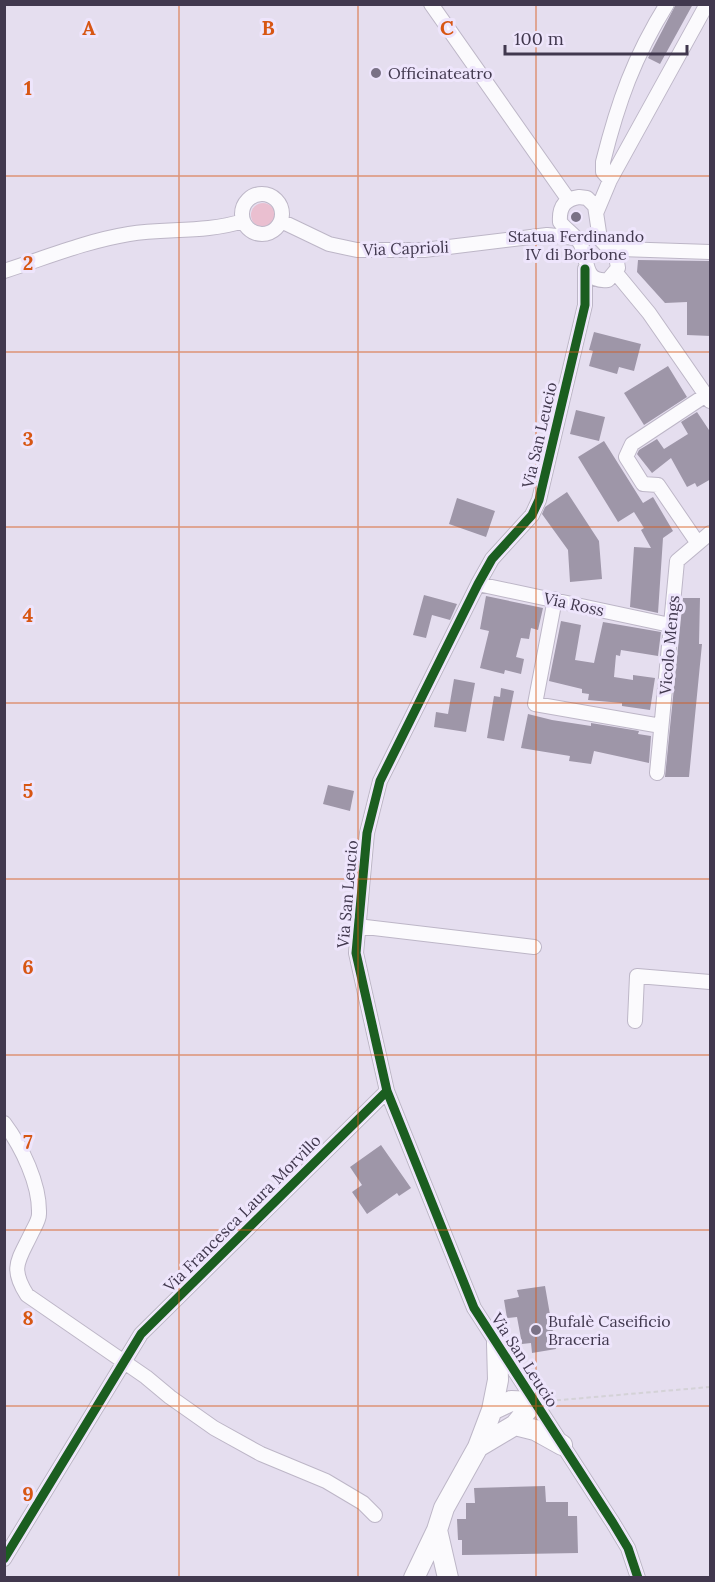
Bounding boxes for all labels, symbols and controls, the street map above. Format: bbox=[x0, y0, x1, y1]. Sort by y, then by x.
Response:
text: A bbox=[82, 15, 96, 40]
text: B bbox=[261, 15, 275, 40]
text: C bbox=[440, 15, 454, 40]
scale bar bbox=[505, 18, 686, 56]
text: 100 m bbox=[514, 27, 564, 50]
place label: Officinateatro bbox=[388, 63, 492, 83]
marker: Officinateatro bbox=[369, 66, 383, 80]
text: 1 bbox=[24, 75, 32, 100]
marker: Statua Ferdinando IV di Borbone bbox=[569, 210, 583, 224]
place label: Statua Ferdinando IV di Borbone bbox=[508, 226, 644, 264]
street label: Via Caprioli bbox=[362, 237, 449, 260]
text: 2 bbox=[23, 250, 33, 275]
street label: Via San Leucio bbox=[517, 380, 561, 491]
text: 3 bbox=[22, 426, 34, 451]
street label: Via Ross bbox=[541, 588, 606, 620]
street label: Vicolo Mengs bbox=[655, 594, 683, 696]
text: 4 bbox=[23, 602, 34, 627]
text: 5 bbox=[23, 778, 34, 803]
street label: Via San Leucio bbox=[332, 839, 362, 950]
text: 6 bbox=[22, 954, 34, 979]
text: 7 bbox=[23, 1129, 33, 1154]
street label: Via Francesca Laura Morvillo bbox=[158, 1130, 325, 1297]
text: 8 bbox=[22, 1305, 34, 1330]
street label: Via San Leucio bbox=[487, 1308, 563, 1411]
place label: Bufalè Caseificio Braceria bbox=[548, 1311, 671, 1349]
marker: Bufalè Caseificio Braceria bbox=[529, 1323, 543, 1337]
text: 9 bbox=[22, 1481, 34, 1506]

